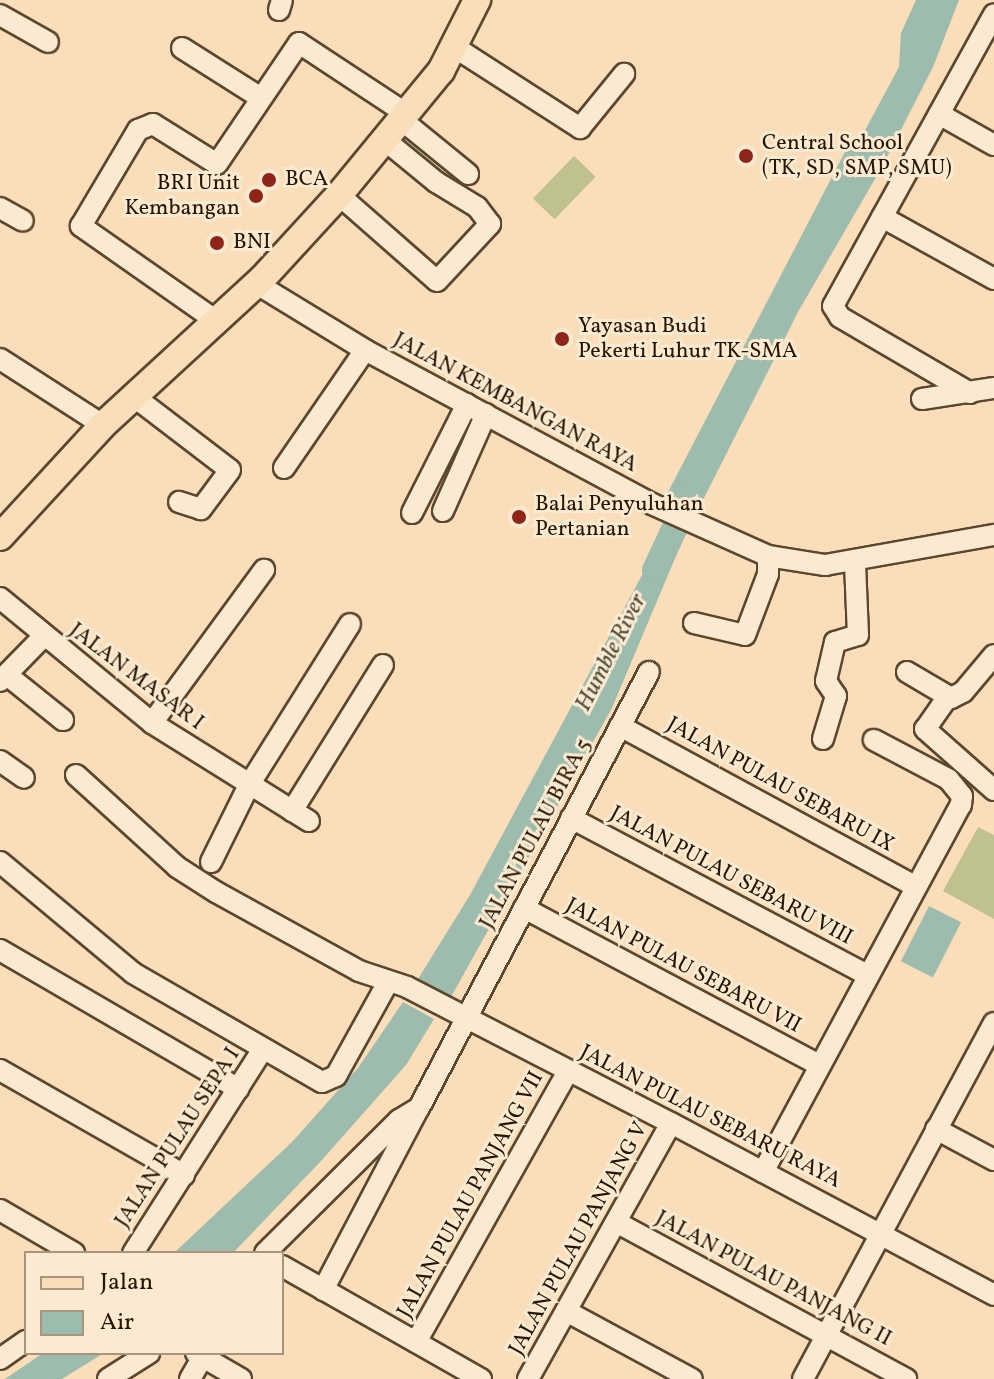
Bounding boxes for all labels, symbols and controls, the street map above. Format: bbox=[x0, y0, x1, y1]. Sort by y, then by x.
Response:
place label: Central School (TK, SD, SMP, SMU) bbox=[762, 130, 952, 182]
marker: Central School (TK, SD, SMP, SMU) bbox=[737, 147, 755, 165]
place label: BCA bbox=[285, 167, 328, 193]
place label: BRI Unit Kembangan bbox=[125, 170, 240, 222]
marker: BCA bbox=[260, 171, 278, 189]
marker: BRI Unit Kembangan bbox=[247, 187, 265, 205]
place label: BNI bbox=[233, 230, 271, 256]
marker: BNI bbox=[208, 234, 226, 252]
place label: Yayasan Budi Pekerti Luhur TK-SMA bbox=[578, 313, 798, 364]
street label: JALAN KEMBANGAN RAYA bbox=[388, 327, 642, 479]
marker: Yayasan Budi Pekerti Luhur TK-SMA bbox=[553, 330, 571, 348]
place label: Balai Penyuluhan Pertanian bbox=[535, 491, 704, 542]
marker: Balai Penyuluhan Pertanian bbox=[510, 508, 528, 526]
water label: Humble River bbox=[570, 589, 654, 717]
street label: JALAN MASAR I bbox=[63, 618, 209, 736]
street label: JALAN PULAU SEBARU IX bbox=[662, 711, 898, 859]
street label: JALAN PULAU BIRA 5 bbox=[475, 734, 597, 934]
street label: JALAN PULAU SEBARU VIII bbox=[605, 801, 857, 951]
street label: JALAN PULAU SEBARU VII bbox=[560, 892, 806, 1040]
street label: JALAN PULAU SEBARU RAYA bbox=[575, 1039, 845, 1195]
street label: JALAN PULAU SEPA I bbox=[110, 1043, 246, 1233]
street label: JALAN PULAU PANJANG VII bbox=[392, 1067, 550, 1323]
street label: JALAN PULAU PANJANG V bbox=[504, 1118, 654, 1360]
street label: JALAN PULAU PANJANG II bbox=[650, 1205, 896, 1353]
legend bbox=[24, 1251, 284, 1355]
text: Jalan bbox=[100, 1266, 153, 1300]
text: Air bbox=[100, 1306, 134, 1340]

